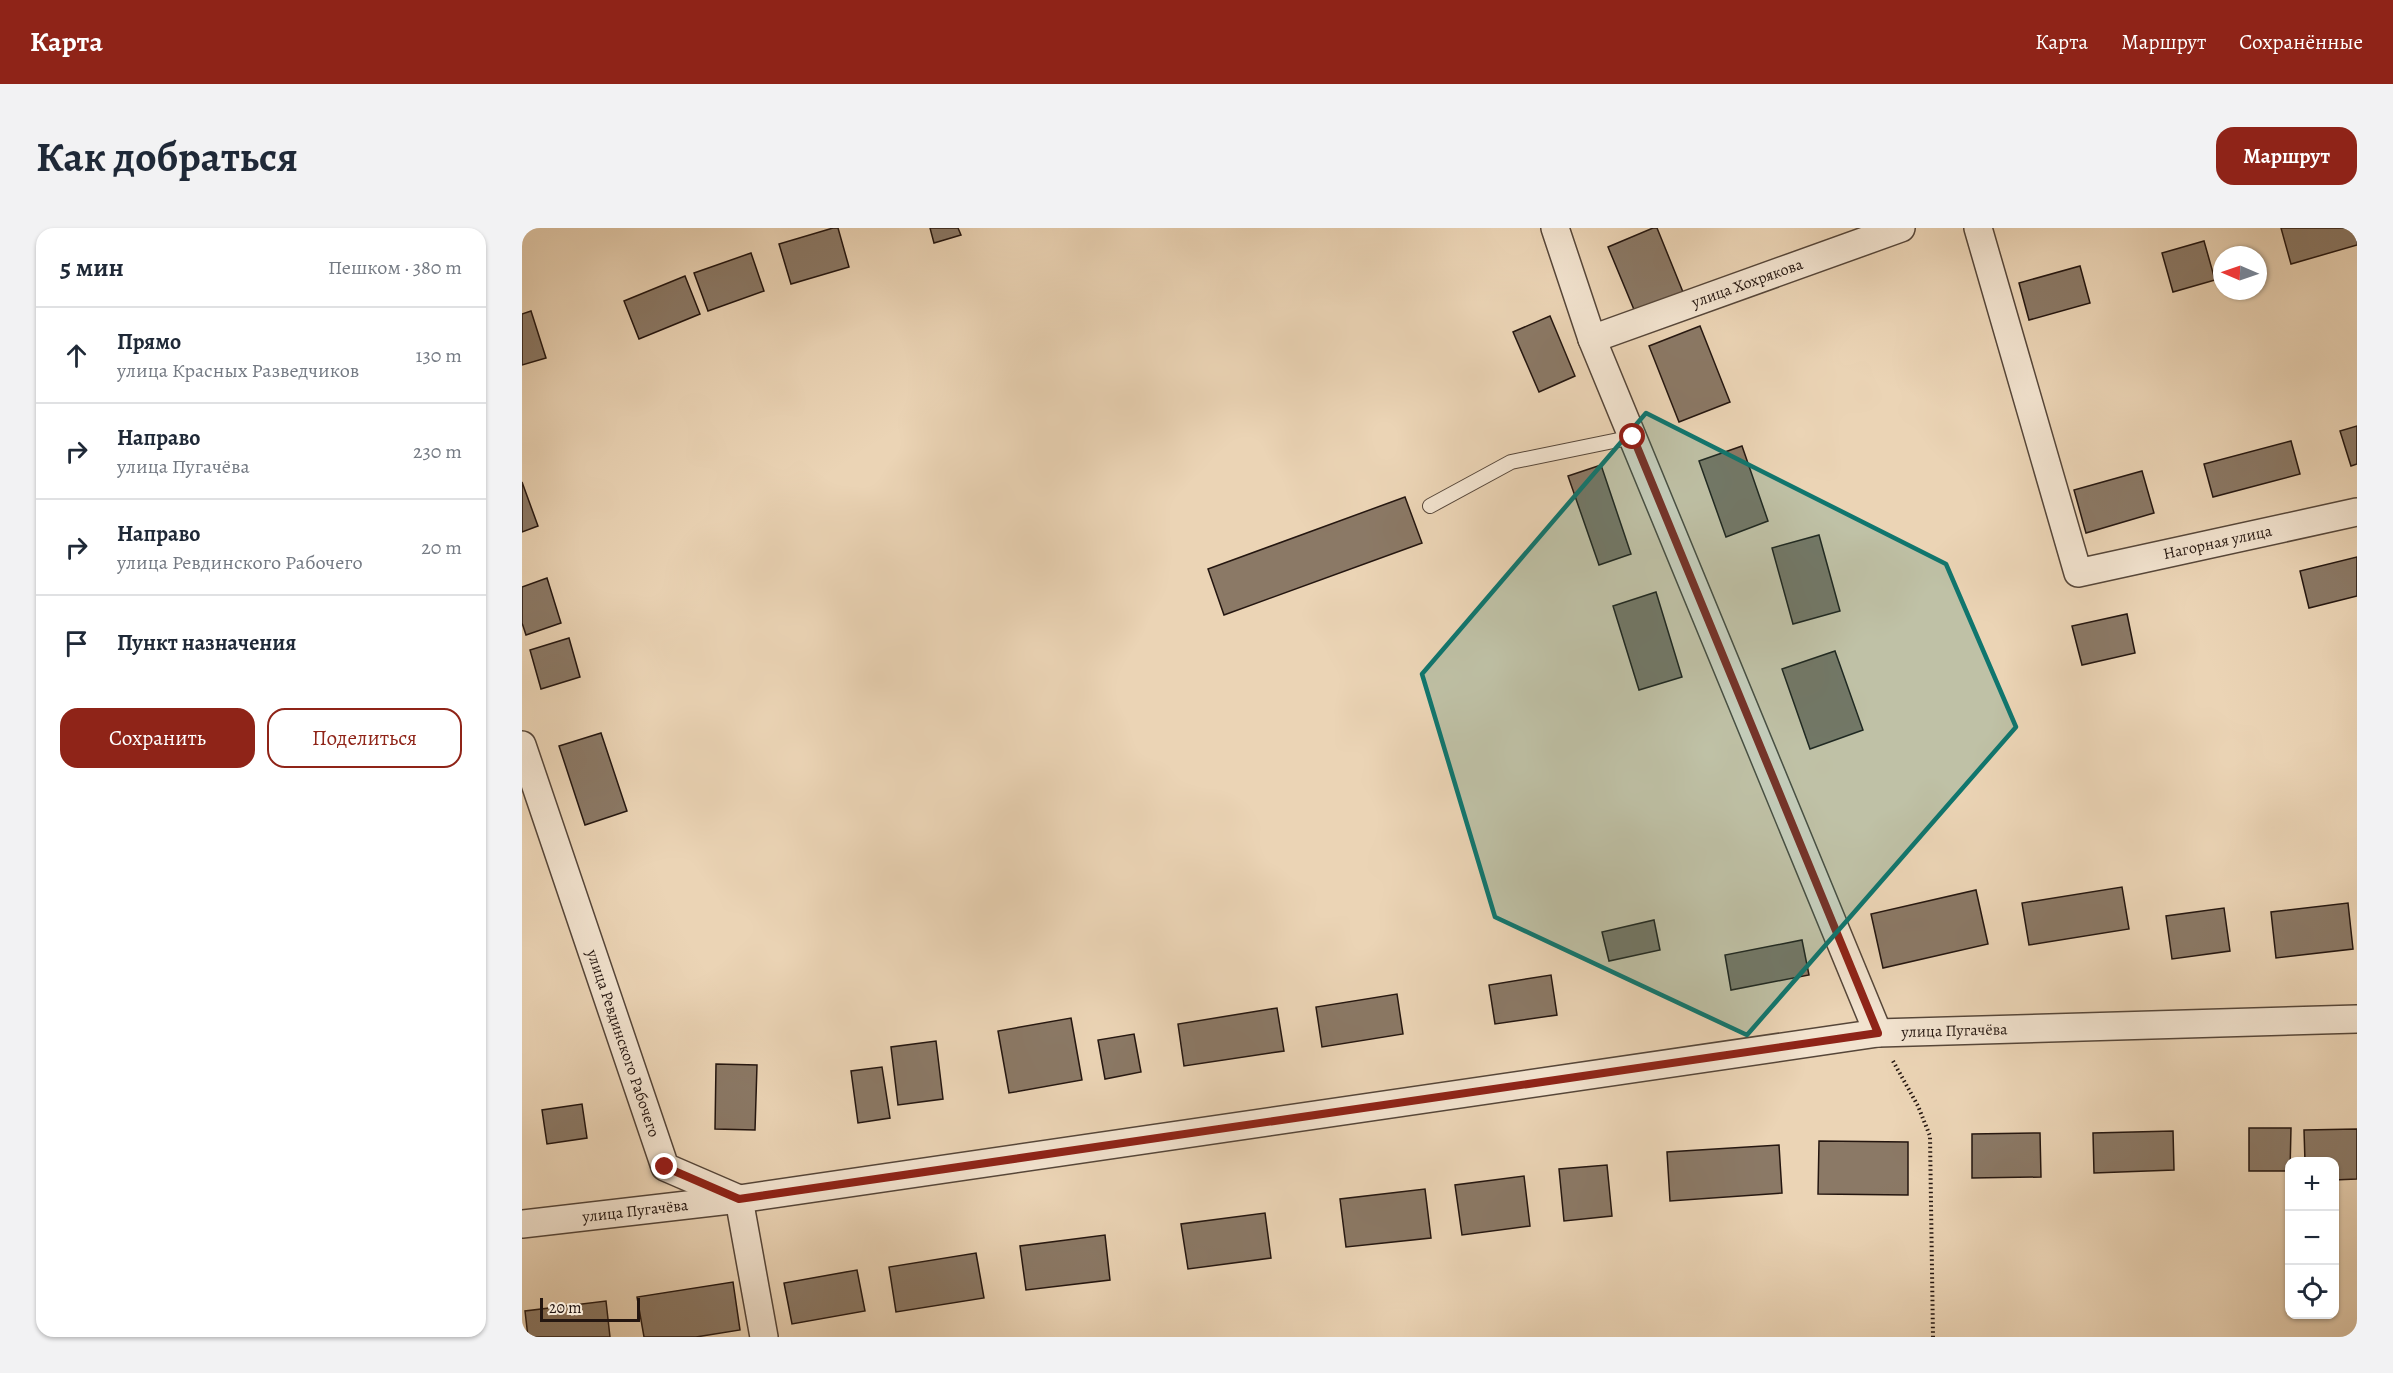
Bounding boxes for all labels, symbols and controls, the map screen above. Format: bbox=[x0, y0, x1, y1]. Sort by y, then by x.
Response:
text: Карта bbox=[30, 23, 103, 61]
text: Карта bbox=[2035, 28, 2088, 56]
text: Маршрут bbox=[2121, 28, 2206, 56]
text: Сохранённые bbox=[2239, 28, 2363, 56]
button: Маршрут bbox=[2216, 127, 2357, 185]
text: Как добраться bbox=[36, 128, 298, 185]
north arrow bbox=[2213, 246, 2267, 300]
text: 5 мин bbox=[60, 250, 124, 285]
street label: улица Хохрякова bbox=[1688, 253, 1806, 314]
text: Пешком · 380 m bbox=[328, 254, 462, 281]
text: Прямо bbox=[117, 327, 181, 357]
icon: ahead bbox=[60, 339, 93, 372]
text: 130 m bbox=[416, 342, 462, 369]
text: улица Красных Разведчиков bbox=[117, 357, 359, 384]
text: Направо bbox=[117, 423, 200, 453]
route start bbox=[1619, 423, 1645, 449]
icon: right bbox=[60, 435, 93, 468]
text: 230 m bbox=[413, 438, 462, 465]
text: улица Пугачёва bbox=[117, 453, 250, 480]
text: Направо bbox=[117, 519, 200, 549]
street label: Нагорная улица bbox=[2161, 520, 2275, 565]
icon: right bbox=[60, 531, 93, 564]
text: 20 m bbox=[421, 534, 462, 561]
text: улица Ревдинского Рабочего bbox=[117, 549, 363, 576]
icon: arrive bbox=[60, 627, 93, 660]
text: Пункт назначения bbox=[117, 628, 296, 658]
button: Сохранить bbox=[60, 708, 255, 768]
button: Поделиться bbox=[267, 708, 462, 768]
street label: улица Ревдинского Рабочего bbox=[581, 946, 665, 1140]
street label: улица Пугачёва bbox=[1900, 1018, 2009, 1043]
route end bbox=[651, 1153, 677, 1179]
map controls bbox=[2285, 1157, 2339, 1319]
button: + bbox=[2285, 1157, 2339, 1211]
street label: улица Пугачёва bbox=[580, 1194, 690, 1228]
button: − bbox=[2285, 1211, 2339, 1265]
button: locate bbox=[2285, 1265, 2339, 1319]
scale bar bbox=[540, 1295, 640, 1322]
text: 20 m bbox=[549, 1297, 582, 1319]

